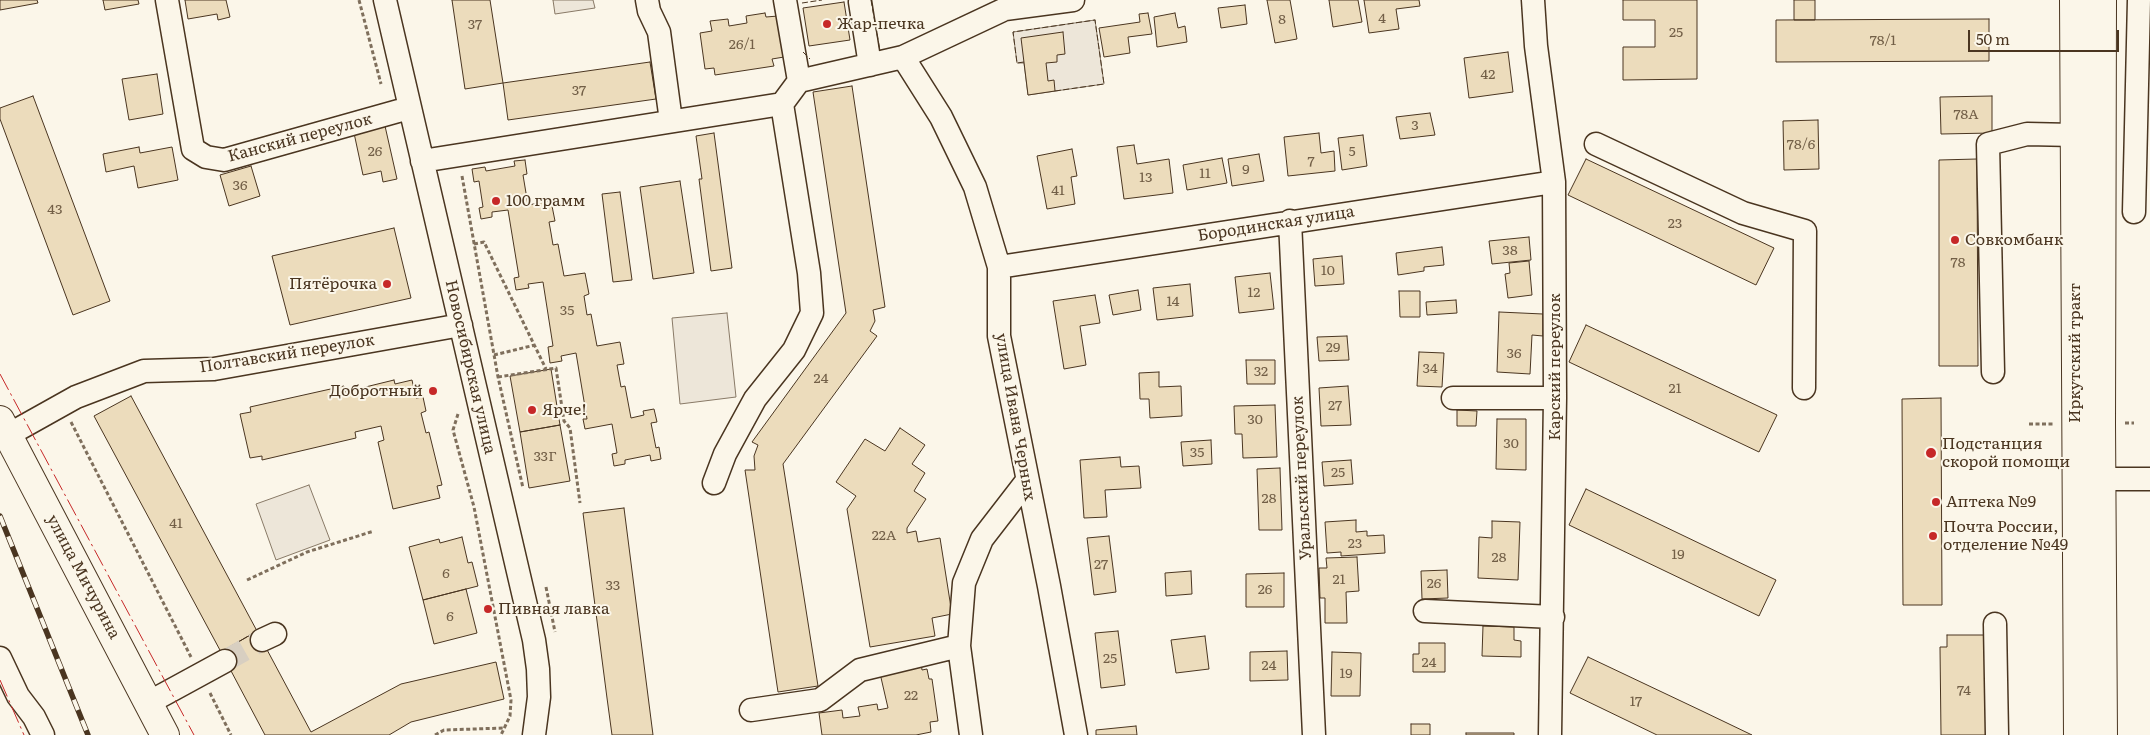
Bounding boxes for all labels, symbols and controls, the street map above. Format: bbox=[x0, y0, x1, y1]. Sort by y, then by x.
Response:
house number: 4 bbox=[1378, 11, 1386, 27]
house number: 8 bbox=[1278, 12, 1286, 28]
place label: Жар-печка bbox=[837, 14, 925, 34]
house number: 37 bbox=[468, 17, 482, 33]
marker: Жар-печка bbox=[821, 18, 833, 30]
scale bar bbox=[1970, 20, 2121, 52]
house number: 25 bbox=[1669, 25, 1683, 41]
text: 50 m bbox=[1976, 27, 2010, 50]
house number: 78/1 bbox=[1870, 33, 1896, 49]
house number: 26/1 bbox=[729, 37, 755, 53]
house number: 42 bbox=[1481, 67, 1495, 83]
house number: 37 bbox=[572, 83, 586, 99]
house number: 78А bbox=[1953, 107, 1979, 123]
street label: Канский переулок bbox=[226, 110, 374, 166]
house number: 3 bbox=[1411, 118, 1419, 134]
house number: 78/6 bbox=[1787, 137, 1815, 153]
house number: 26 bbox=[368, 144, 382, 160]
house number: 5 bbox=[1348, 144, 1356, 160]
house number: 7 bbox=[1307, 154, 1315, 170]
house number: 9 bbox=[1242, 162, 1250, 178]
house number: 11 bbox=[1199, 166, 1211, 182]
house number: 13 bbox=[1139, 170, 1153, 186]
house number: 36 bbox=[232, 178, 248, 194]
house number: 41 bbox=[1051, 183, 1065, 199]
place label: 100 грамм bbox=[506, 191, 585, 211]
marker: 100 грамм bbox=[490, 195, 502, 207]
house number: 43 bbox=[47, 202, 63, 218]
street label: Бородинская улица bbox=[1196, 202, 1356, 246]
house number: 23 bbox=[1668, 216, 1682, 232]
place label: Совкомбанк bbox=[1965, 230, 2063, 250]
marker: Совкомбанк bbox=[1949, 234, 1961, 246]
house number: 38 bbox=[1502, 243, 1518, 259]
house number: 78 bbox=[1951, 255, 1965, 271]
house number: 10 bbox=[1321, 263, 1335, 279]
place label: Пятёрочка bbox=[289, 274, 377, 294]
marker: Пятёрочка bbox=[381, 278, 393, 290]
street label: Новосибирская улица bbox=[441, 278, 499, 456]
street label: Иркутский тракт bbox=[2065, 283, 2085, 423]
house number: 12 bbox=[1248, 285, 1260, 301]
street label: Карский переулок bbox=[1545, 293, 1565, 441]
house number: 14 bbox=[1167, 294, 1179, 310]
house number: 35 bbox=[560, 303, 574, 319]
street label: Полтавский переулок bbox=[198, 331, 376, 377]
street label: улица Ивана Черных bbox=[991, 332, 1039, 502]
house number: 29 bbox=[1326, 340, 1340, 356]
house number: 36 bbox=[1506, 346, 1522, 362]
house number: 34 bbox=[1422, 361, 1438, 377]
house number: 32 bbox=[1254, 364, 1268, 380]
house number: 24 bbox=[814, 371, 828, 387]
place label: Добротный bbox=[330, 381, 423, 401]
house number: 21 bbox=[1669, 381, 1681, 397]
marker: Добротный bbox=[427, 385, 439, 397]
street label: Уральский переулок bbox=[1288, 395, 1316, 561]
house number: 27 bbox=[1328, 398, 1342, 414]
place label: Ярче! bbox=[542, 400, 587, 420]
marker: Ярче! bbox=[526, 404, 538, 416]
house number: 30 bbox=[1247, 412, 1263, 428]
place label: Подстанция скорой помощи bbox=[1942, 434, 2070, 472]
house number: 30 bbox=[1503, 436, 1519, 452]
house number: 35 bbox=[1190, 445, 1204, 461]
marker: Подстанция скорой помощи bbox=[1924, 446, 1938, 460]
house number: 33Г bbox=[533, 449, 557, 465]
house number: 25 bbox=[1331, 465, 1345, 481]
house number: 28 bbox=[1262, 491, 1276, 507]
place label: Аптека №9 bbox=[1946, 492, 2036, 512]
marker: Аптека №9 bbox=[1930, 496, 1942, 508]
street label: улица Мичурина bbox=[42, 512, 124, 642]
house number: 41 bbox=[169, 516, 183, 532]
place label: Почта России, отделение №49 bbox=[1943, 517, 2068, 555]
house number: 22А bbox=[872, 528, 896, 544]
marker: Почта России, отделение №49 bbox=[1927, 530, 1939, 542]
house number: 23 bbox=[1348, 536, 1362, 552]
house number: 19 bbox=[1671, 547, 1685, 563]
house number: 28 bbox=[1492, 550, 1506, 566]
house number: 27 bbox=[1094, 557, 1108, 573]
house number: 6 bbox=[442, 566, 450, 582]
house number: 21 bbox=[1333, 572, 1345, 588]
house number: 26 bbox=[1427, 576, 1441, 592]
house number: 33 bbox=[606, 578, 620, 594]
house number: 26 bbox=[1258, 582, 1272, 598]
place label: Пивная лавка bbox=[498, 599, 610, 619]
marker: Пивная лавка bbox=[482, 603, 494, 615]
house number: 6 bbox=[446, 609, 454, 625]
house number: 25 bbox=[1103, 651, 1117, 667]
house number: 24 bbox=[1422, 655, 1436, 671]
house number: 24 bbox=[1262, 658, 1276, 674]
house number: 19 bbox=[1339, 666, 1353, 682]
house number: 74 bbox=[1957, 683, 1971, 699]
house number: 22 bbox=[904, 688, 918, 704]
house number: 17 bbox=[1630, 694, 1642, 710]

